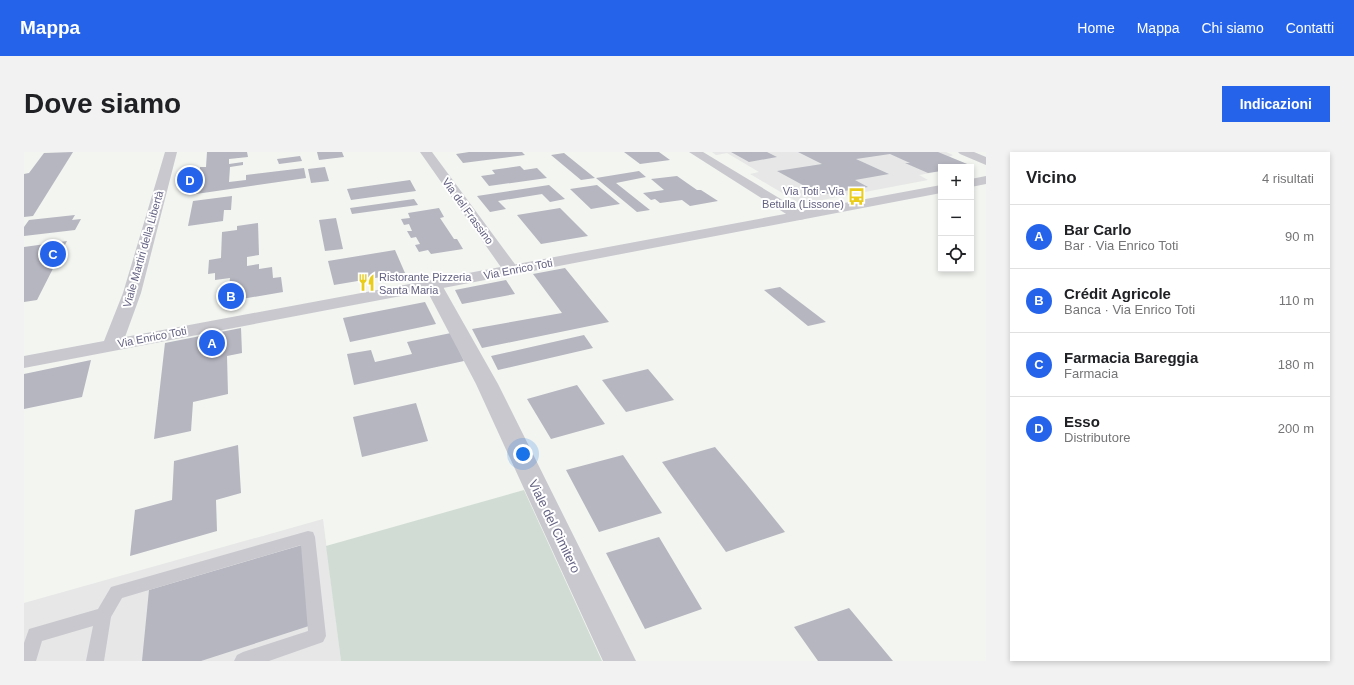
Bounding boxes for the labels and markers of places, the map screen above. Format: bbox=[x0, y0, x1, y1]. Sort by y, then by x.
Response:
pin: D bbox=[177, 165, 203, 195]
place label: Via Toti - Via Betulla (Lissone) bbox=[762, 185, 845, 210]
bus stop icon: Via Toti - Via Betulla (Lissone) bbox=[847, 187, 867, 207]
pin: C bbox=[40, 239, 66, 269]
place label: Ristorante Pizzeria Santa Maria bbox=[379, 271, 472, 296]
restaurant icon: Ristorante Pizzeria Santa Maria bbox=[356, 273, 376, 293]
pin: B bbox=[218, 281, 244, 311]
pin: A bbox=[199, 328, 225, 358]

